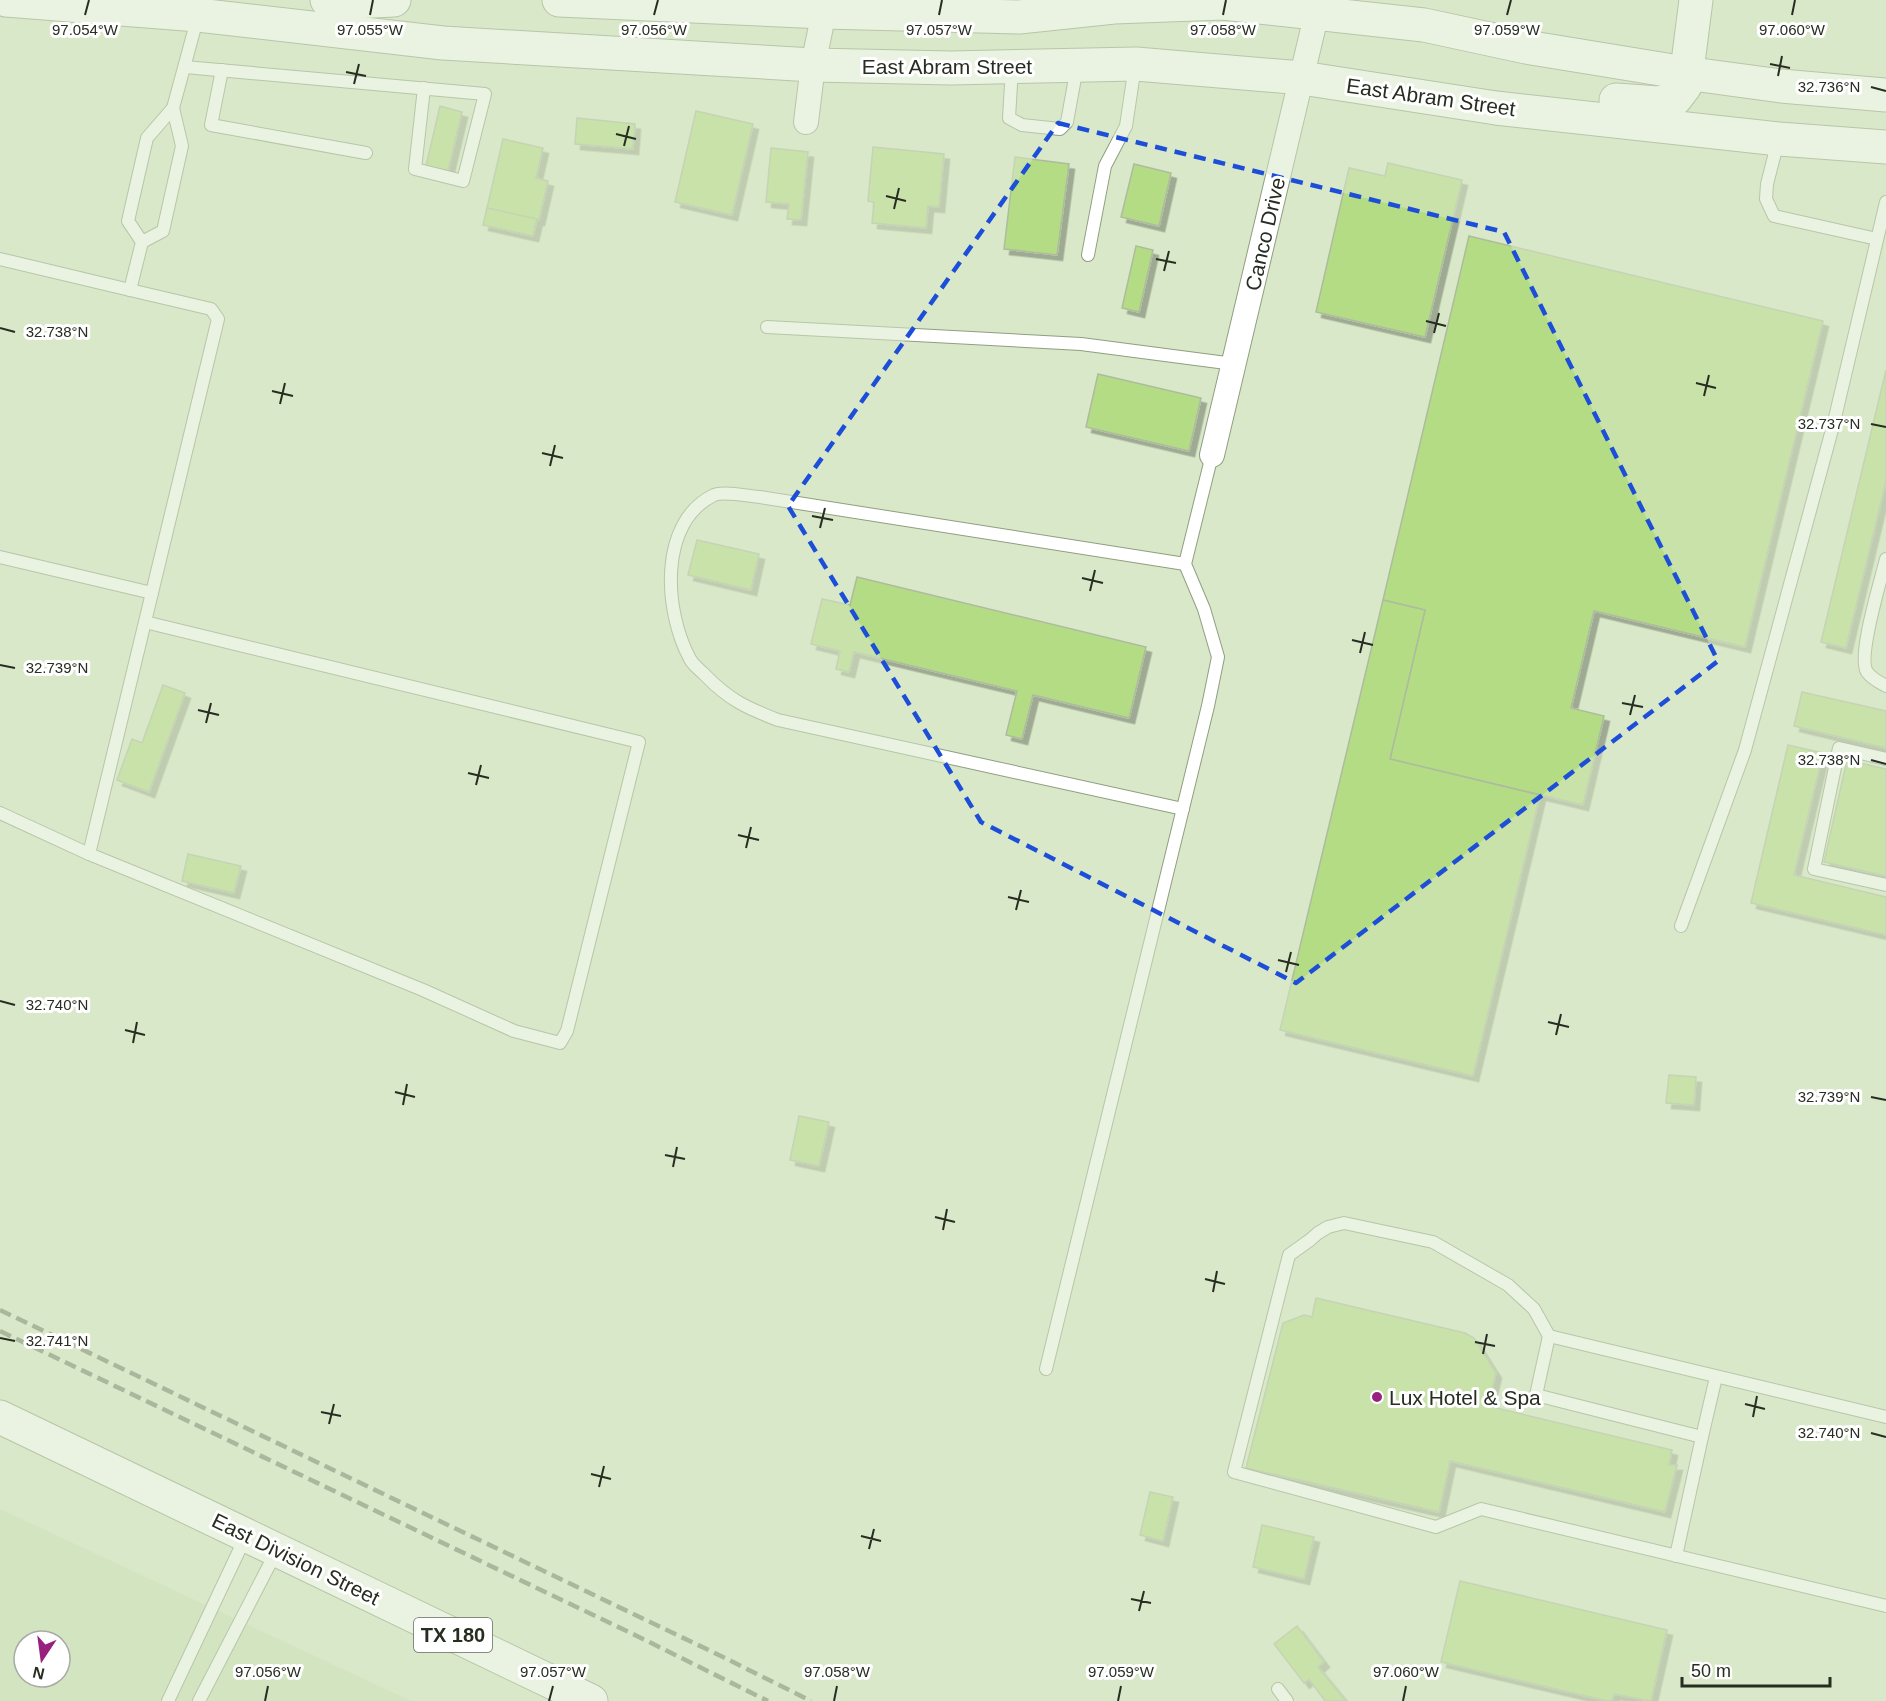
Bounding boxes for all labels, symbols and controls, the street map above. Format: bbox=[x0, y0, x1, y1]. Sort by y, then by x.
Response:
text: 97.054°W bbox=[52, 21, 119, 38]
text: 97.055°W bbox=[337, 21, 404, 38]
text: 97.056°W bbox=[621, 21, 688, 38]
text: 97.057°W bbox=[906, 21, 973, 38]
text: 97.058°W bbox=[1190, 21, 1257, 38]
text: 97.059°W bbox=[1474, 21, 1541, 38]
text: 97.060°W bbox=[1759, 21, 1826, 38]
street label: East Abram Street bbox=[862, 55, 1032, 78]
street label: East Abram Street bbox=[1345, 74, 1517, 120]
text: 32.736°N bbox=[1798, 78, 1860, 95]
street label: Canco Drive bbox=[1241, 175, 1289, 293]
text: 32.738°N bbox=[26, 323, 88, 340]
text: 32.737°N bbox=[1798, 415, 1860, 432]
text: 32.739°N bbox=[26, 659, 88, 676]
text: 32.738°N bbox=[1798, 751, 1860, 768]
text: 32.740°N bbox=[26, 996, 88, 1013]
text: 32.739°N bbox=[1798, 1088, 1860, 1105]
text: 32.741°N bbox=[26, 1332, 88, 1349]
place label: Lux Hotel & Spa bbox=[1389, 1386, 1541, 1409]
marker: Lux Hotel & Spa bbox=[1370, 1390, 1384, 1404]
text: 32.740°N bbox=[1798, 1424, 1860, 1441]
street label: East Division Street bbox=[209, 1508, 384, 1610]
road number: TX 180 bbox=[414, 1618, 492, 1652]
north arrow bbox=[12, 1629, 72, 1689]
scale bar bbox=[1682, 1650, 1830, 1688]
text: 50 m bbox=[1691, 1661, 1731, 1681]
text: 97.056°W bbox=[235, 1663, 302, 1680]
text: 97.057°W bbox=[520, 1663, 587, 1680]
text: 97.058°W bbox=[804, 1663, 871, 1680]
text: 97.059°W bbox=[1088, 1663, 1155, 1680]
text: 97.060°W bbox=[1373, 1663, 1440, 1680]
text: N bbox=[31, 1664, 46, 1683]

